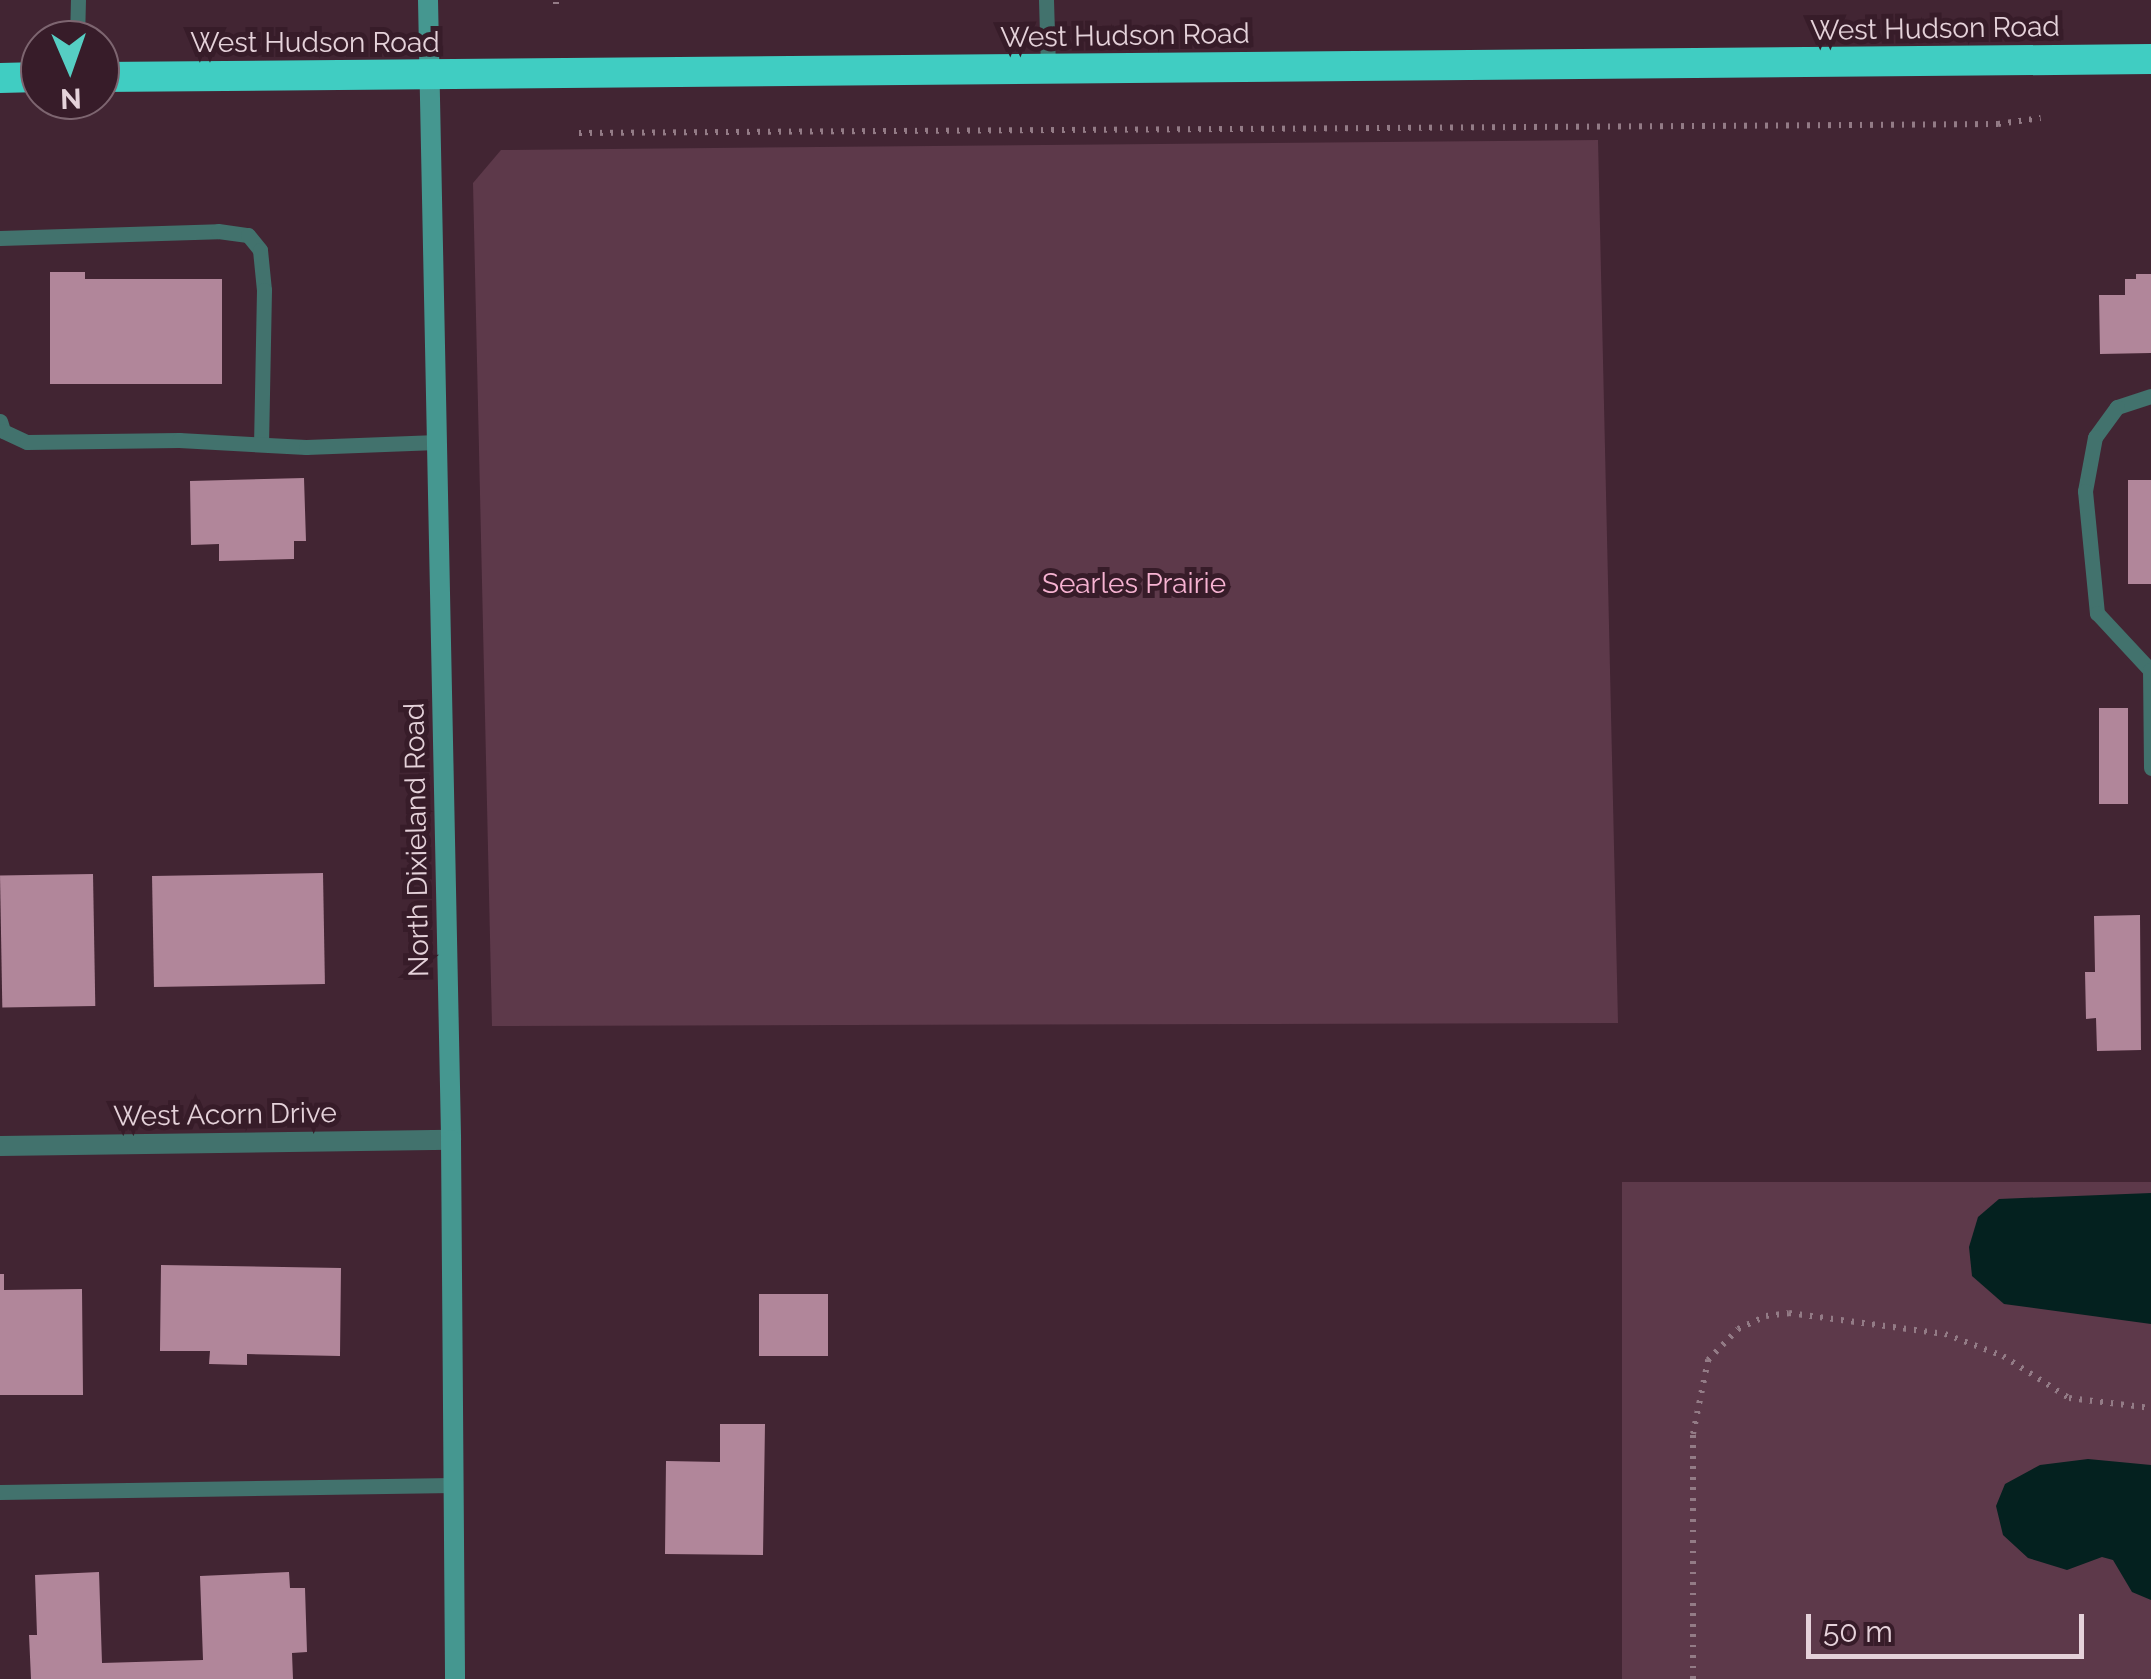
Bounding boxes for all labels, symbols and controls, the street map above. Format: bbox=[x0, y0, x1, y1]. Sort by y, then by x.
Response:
street label: West Hudson Road bbox=[1810, 10, 2060, 48]
street label: West Hudson Road bbox=[1000, 17, 1250, 55]
north arrow bbox=[20, 20, 120, 120]
street label: West Hudson Road bbox=[190, 26, 440, 60]
text: N bbox=[60, 82, 82, 115]
park label: Searles Prairie bbox=[1042, 567, 1226, 601]
street label: North Dixieland Road bbox=[398, 703, 436, 977]
street label: West Acorn Drive bbox=[113, 1096, 337, 1134]
scale bar bbox=[1811, 1594, 2088, 1656]
text: 50 m bbox=[1823, 1614, 1893, 1649]

